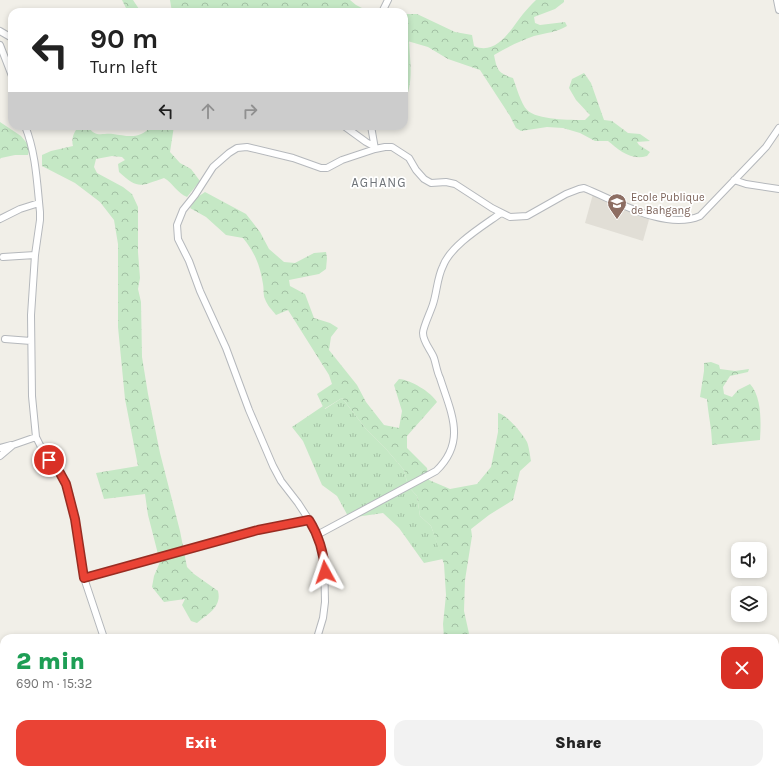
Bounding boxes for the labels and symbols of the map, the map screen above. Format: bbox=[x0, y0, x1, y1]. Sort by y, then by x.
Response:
district label: AGHANG bbox=[351, 175, 407, 190]
place label: Ecole Publique de Bahgang bbox=[631, 191, 705, 217]
school or university icon: Ecole Publique de Bahgang bbox=[606, 192, 628, 220]
pin bbox=[32, 443, 66, 477]
position arrow bbox=[304, 551, 346, 593]

